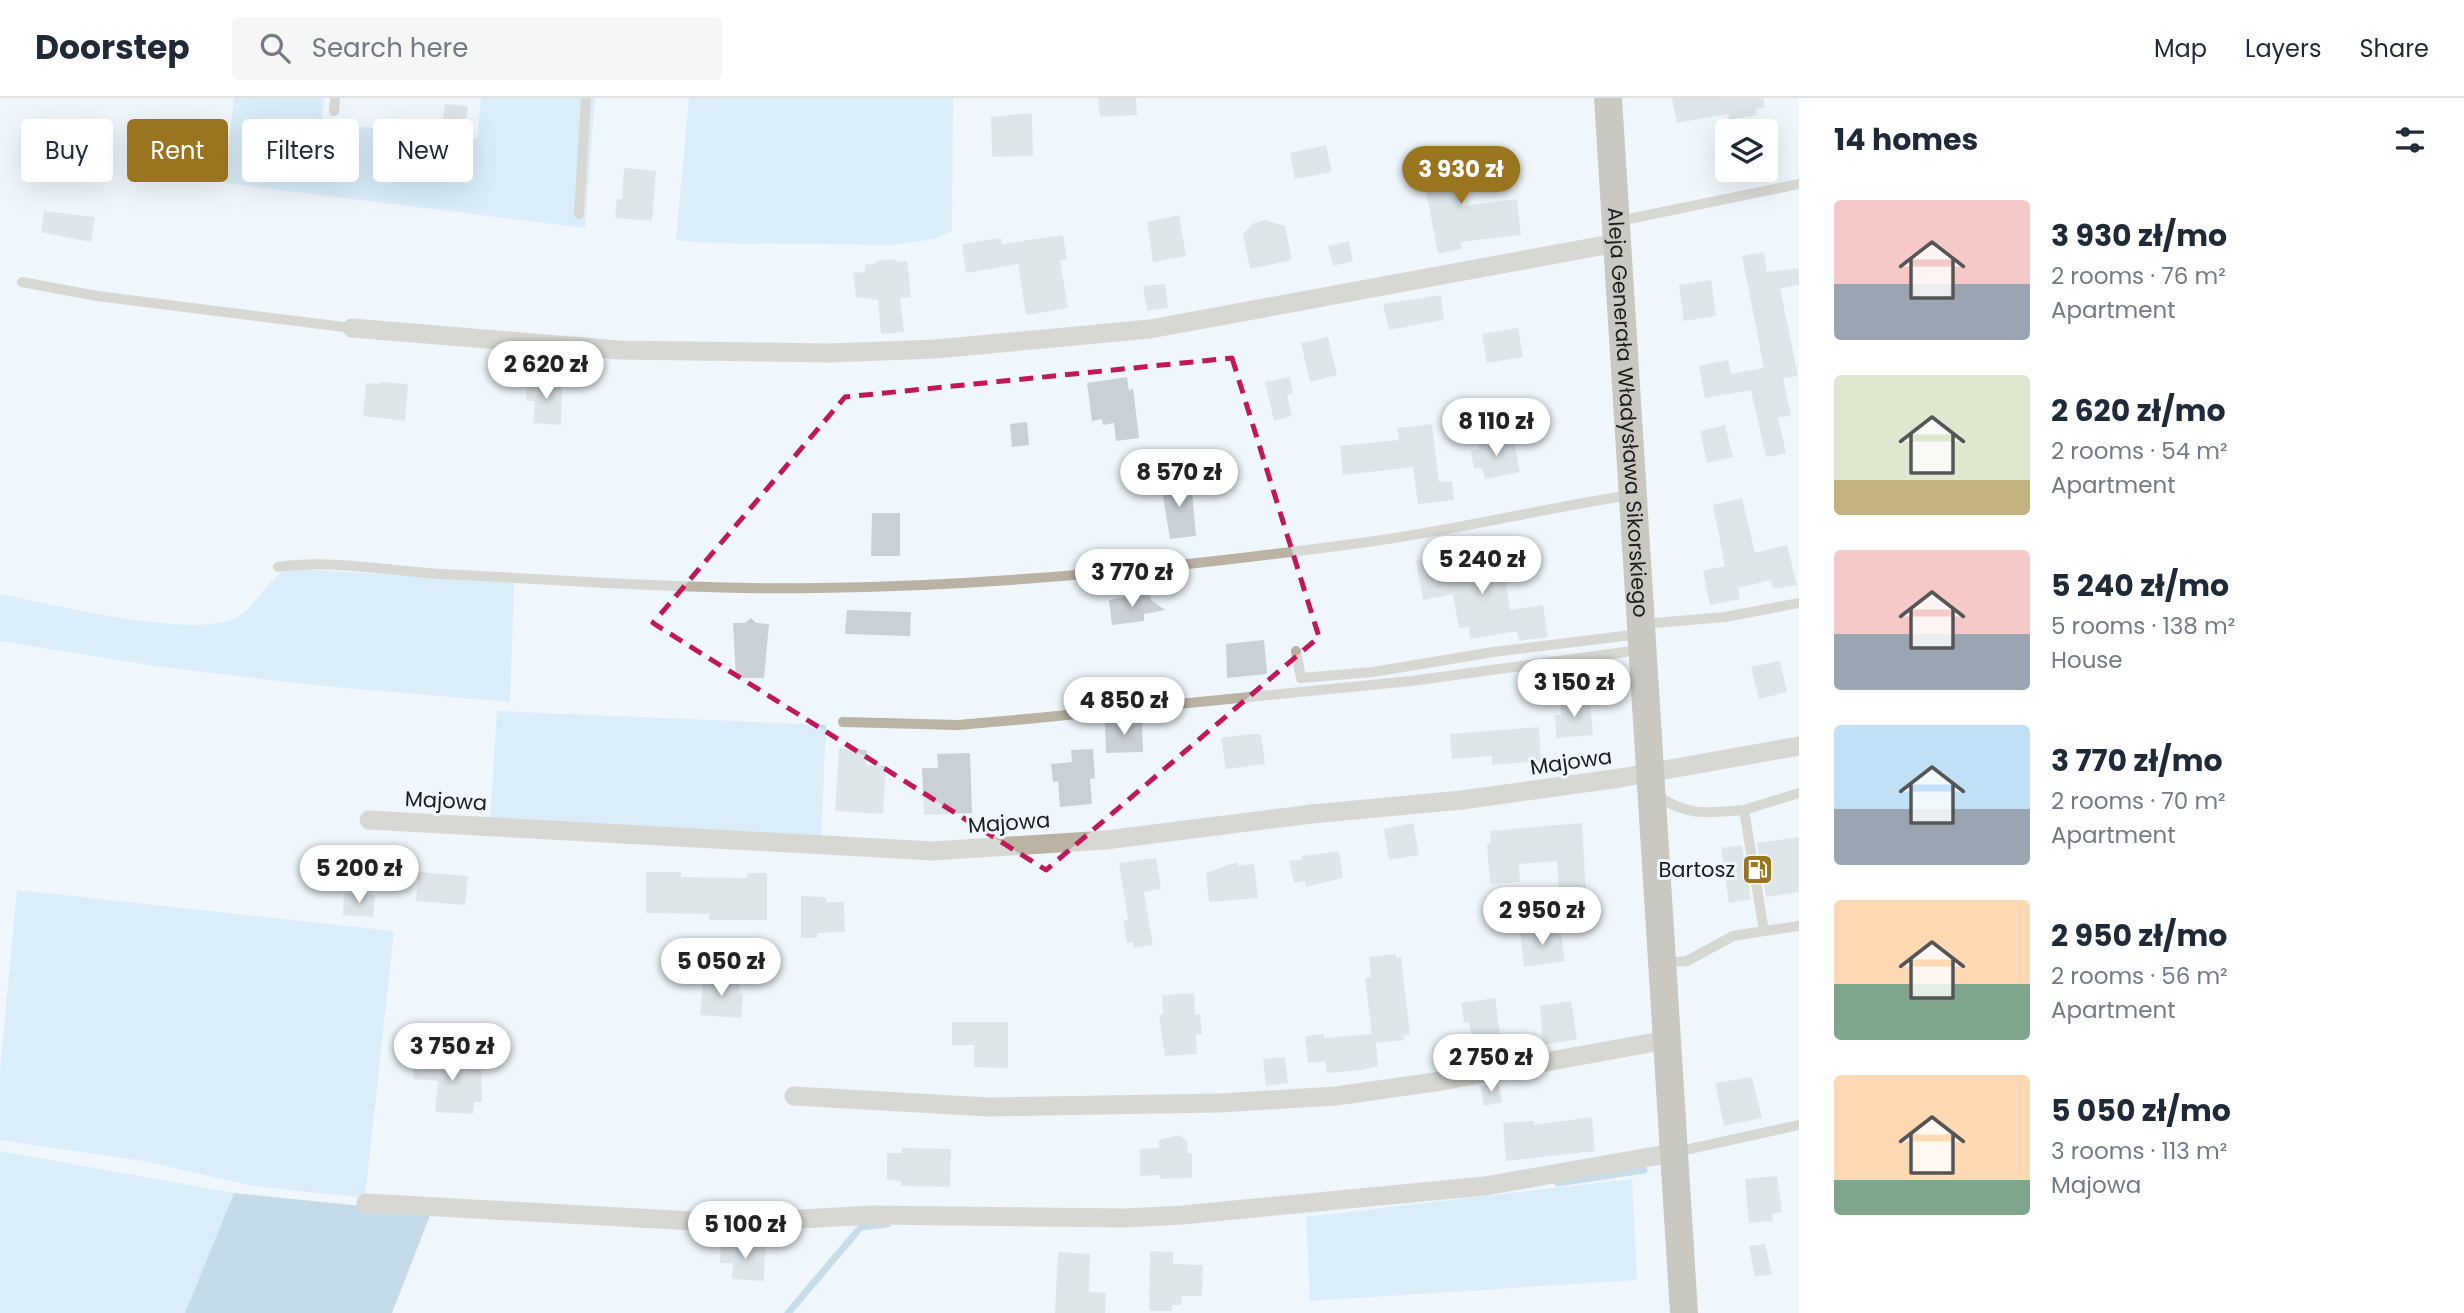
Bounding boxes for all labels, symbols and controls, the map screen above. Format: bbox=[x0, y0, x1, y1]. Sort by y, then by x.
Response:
search box bbox=[232, 17, 722, 80]
text: Doorstep bbox=[35, 24, 190, 71]
icon: search bbox=[256, 29, 294, 67]
text: Search here bbox=[312, 30, 468, 66]
text: Map bbox=[2154, 32, 2207, 65]
text: Layers bbox=[2245, 32, 2321, 65]
text: Share bbox=[2359, 32, 2429, 65]
text: 14 homes bbox=[1834, 118, 1978, 161]
chip: Buy bbox=[21, 119, 113, 182]
chip: Rent bbox=[127, 119, 228, 182]
chip: Filters bbox=[242, 119, 359, 182]
chip: New bbox=[373, 119, 473, 182]
map controls bbox=[1715, 119, 1778, 182]
button: layers bbox=[1715, 119, 1778, 182]
icon: filters bbox=[2391, 121, 2429, 159]
pin: 3 930 zł bbox=[1389, 146, 1533, 206]
text: 3 930 zł bbox=[1418, 153, 1504, 185]
street label: Aleja Generała Władysława Sikorskiego bbox=[1601, 206, 1655, 618]
text: 3 930 zł/mo bbox=[2051, 214, 2227, 257]
icon: home bbox=[1890, 228, 1974, 312]
text: 2 rooms · 76 m² bbox=[2051, 260, 2226, 292]
text: Apartment bbox=[2051, 294, 2176, 326]
pin: 2 620 zł bbox=[474, 342, 618, 401]
text: 2 620 zł bbox=[504, 348, 588, 380]
text: 2 620 zł/mo bbox=[2051, 389, 2226, 432]
pin: 8 110 zł bbox=[1424, 398, 1568, 458]
icon: home bbox=[1890, 403, 1974, 487]
text: 8 110 zł bbox=[1458, 405, 1534, 437]
text: 2 rooms · 54 m² bbox=[2051, 435, 2228, 467]
pin: 8 570 zł bbox=[1107, 450, 1251, 509]
text: 8 570 zł bbox=[1136, 456, 1222, 488]
text: Apartment bbox=[2051, 469, 2176, 501]
pin: 5 240 zł bbox=[1410, 536, 1554, 596]
text: 5 240 zł bbox=[1438, 543, 1526, 575]
pin: 3 770 zł bbox=[1060, 550, 1204, 609]
text: 3 770 zł bbox=[1091, 556, 1173, 588]
text: 5 240 zł/mo bbox=[2051, 564, 2229, 607]
icon: home bbox=[1890, 578, 1974, 662]
text: 5 rooms · 138 m² bbox=[2051, 610, 2235, 642]
text: House bbox=[2051, 644, 2123, 676]
pin: 3 150 zł bbox=[1502, 660, 1646, 719]
text: 3 150 zł bbox=[1533, 666, 1615, 698]
pin: 4 850 zł bbox=[1052, 678, 1196, 737]
text: 4 850 zł bbox=[1080, 684, 1168, 716]
text: 3 770 zł/mo bbox=[2051, 739, 2223, 782]
street label: Majowa bbox=[1528, 741, 1614, 782]
icon: home bbox=[1890, 753, 1974, 837]
street label: Majowa bbox=[404, 784, 488, 817]
text: 2 rooms · 70 m² bbox=[2051, 785, 2226, 817]
street label: Majowa bbox=[967, 805, 1051, 840]
text: Apartment bbox=[2051, 819, 2176, 851]
pin: 5 200 zł bbox=[287, 846, 431, 905]
text: 5 200 zł bbox=[316, 852, 402, 884]
fuel station icon: Bartosz bbox=[1741, 853, 1775, 887]
place label: Bartosz bbox=[1658, 855, 1735, 884]
pin: 2 950 zł bbox=[1470, 888, 1614, 947]
text: 2 950 zł bbox=[1499, 894, 1585, 926]
text: 2 950 zł/mo bbox=[2051, 914, 2227, 957]
icon: home bbox=[1890, 928, 1974, 1012]
pin: 5 050 zł bbox=[649, 939, 793, 998]
text: 5 050 zł bbox=[677, 945, 765, 977]
text: 2 rooms · 56 m² bbox=[2051, 960, 2228, 992]
text: Apartment bbox=[2051, 994, 2176, 1026]
pin: 3 750 zł bbox=[380, 1024, 524, 1083]
text: 3 750 zł bbox=[410, 1030, 494, 1062]
pin: 2 750 zł bbox=[1419, 1034, 1563, 1094]
text: 2 750 zł bbox=[1449, 1041, 1533, 1073]
text: 5 050 zł/mo bbox=[2051, 1089, 2231, 1132]
icon: home bbox=[1890, 1103, 1974, 1187]
text: 3 rooms · 113 m² bbox=[2051, 1135, 2227, 1167]
text: Majowa bbox=[2051, 1169, 2141, 1201]
pin: 5 100 zł bbox=[673, 1202, 817, 1261]
text: 5 100 zł bbox=[704, 1208, 786, 1240]

